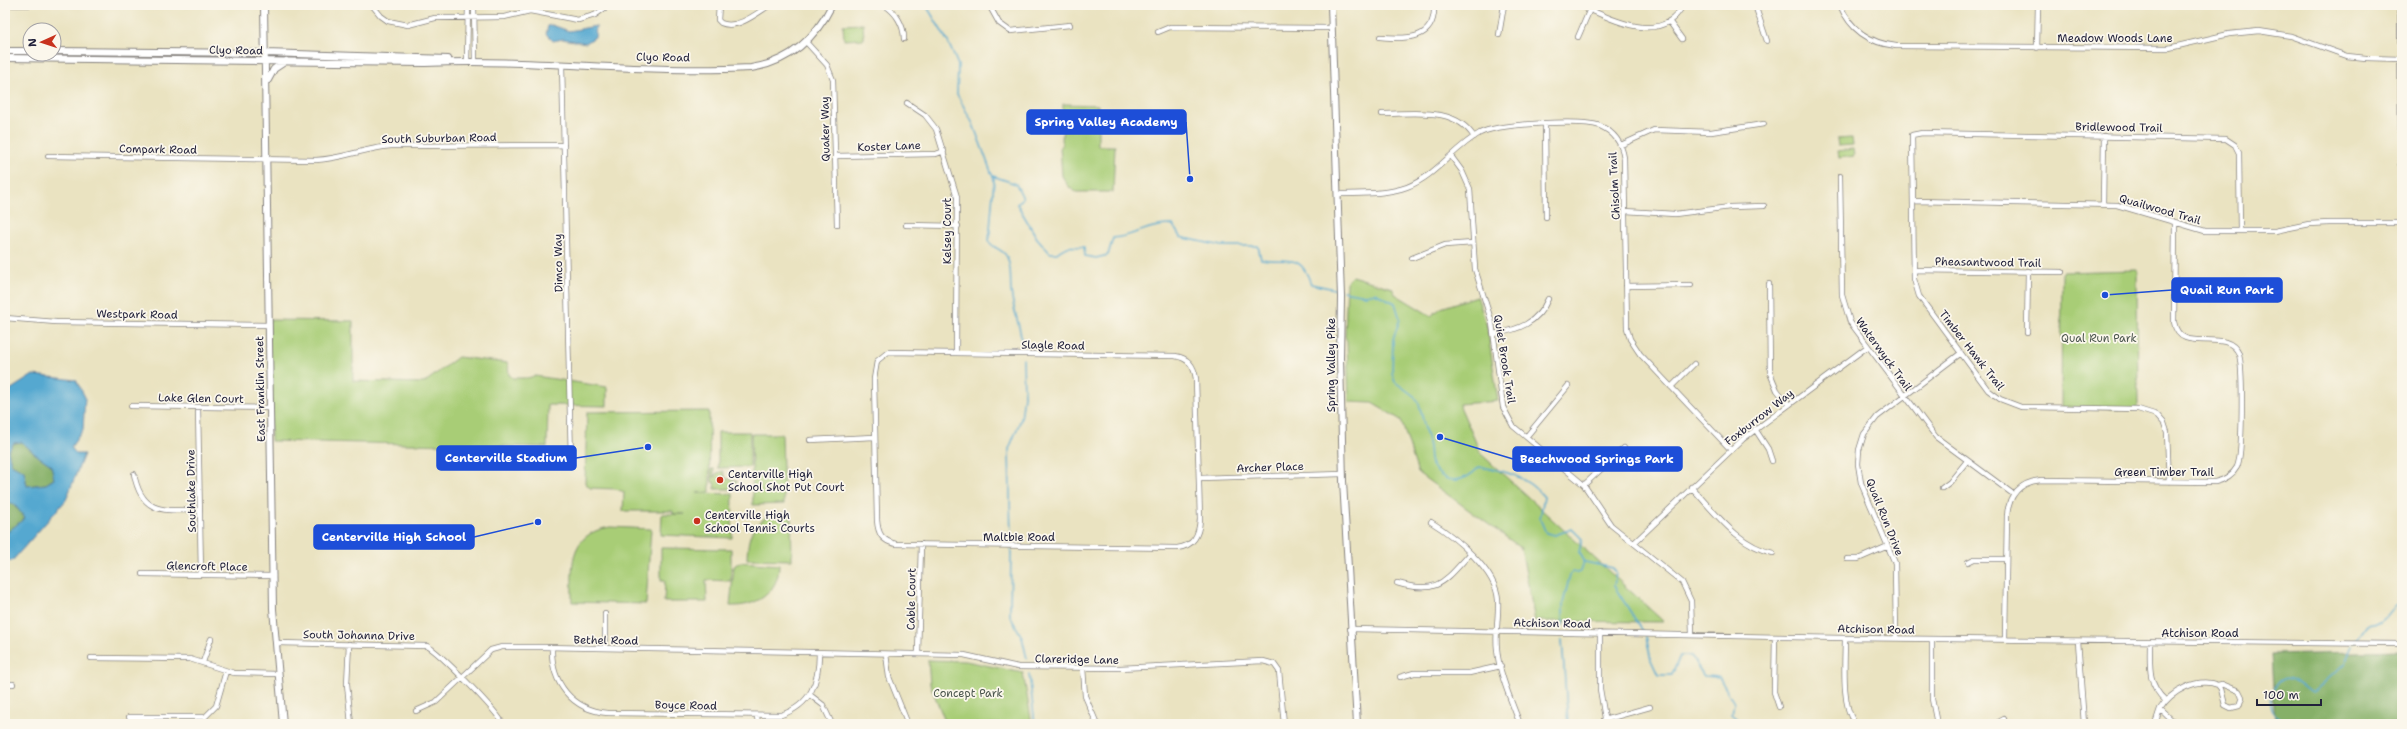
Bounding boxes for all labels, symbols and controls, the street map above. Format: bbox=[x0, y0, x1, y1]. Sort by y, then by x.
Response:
north arrow bbox=[22, 22, 62, 62]
street label: Meadow Woods Lane bbox=[2057, 31, 2173, 46]
text: N bbox=[25, 37, 40, 47]
street label: Clyo Road bbox=[209, 43, 263, 58]
street label: Clyo Road bbox=[636, 50, 690, 65]
street label: Quaker Way bbox=[817, 96, 834, 162]
callout: Spring Valley Academy bbox=[1027, 110, 1186, 134]
text: Spring Valley Academy bbox=[1034, 114, 1178, 130]
street label: Bridlewood Trail bbox=[2075, 119, 2164, 136]
street label: South Suburban Road bbox=[381, 130, 497, 147]
street label: Koster Lane bbox=[857, 138, 921, 155]
street label: Compark Road bbox=[119, 141, 197, 158]
street label: Chisolm Trail bbox=[1605, 151, 1624, 220]
street label: Quailwood Trail bbox=[2117, 191, 2203, 228]
street label: Kelsey Court bbox=[940, 197, 955, 264]
street label: Dimco Way bbox=[550, 234, 567, 292]
street label: Pheasantwood Trail bbox=[1935, 254, 2042, 271]
callout: Quail Run Park bbox=[2172, 278, 2282, 302]
text: Quail Run Park bbox=[2180, 282, 2274, 298]
street label: Westpark Road bbox=[96, 306, 178, 323]
street label: Timber Hawk Trail bbox=[1936, 307, 2008, 394]
street label: Quiet Brook Trail bbox=[1490, 314, 1519, 405]
street label: Waterwyck Trail bbox=[1852, 315, 1916, 394]
street label: Spring Valley Pike bbox=[1324, 318, 1339, 412]
park label: Qual Run Park bbox=[2061, 331, 2137, 346]
street label: East Franklin Street bbox=[252, 336, 269, 442]
street label: Slagle Road bbox=[1021, 337, 1085, 354]
street label: Foxburrow Way bbox=[1722, 386, 1797, 449]
street label: Lake Glen Court bbox=[158, 390, 244, 407]
callout: Centerville Stadium bbox=[437, 446, 576, 470]
callout: Beechwood Springs Park bbox=[1513, 447, 1682, 471]
street label: Southlake Drive bbox=[183, 449, 200, 533]
text: Centerville Stadium bbox=[445, 450, 567, 466]
text: Beechwood Springs Park bbox=[1520, 451, 1674, 467]
street label: Archer Place bbox=[1236, 459, 1304, 476]
street label: Green Timber Trail bbox=[2114, 465, 2214, 480]
place label: Centerville High School Shot Put Court bbox=[728, 467, 845, 495]
marker: Centerville High School Shot Put Court bbox=[715, 475, 725, 485]
street label: Quail Run Drive bbox=[1862, 476, 1907, 558]
place label: Centerville High School Tennis Courts bbox=[705, 508, 815, 536]
marker: Centerville High School Tennis Courts bbox=[692, 516, 702, 526]
callout: Centerville High School bbox=[314, 525, 474, 549]
text: Centerville High School bbox=[322, 529, 466, 545]
street label: Maltbie Road bbox=[983, 530, 1055, 545]
street label: Glencroft Place bbox=[166, 558, 248, 575]
street label: Cable Court bbox=[903, 568, 920, 630]
street label: Atchison Road bbox=[1513, 615, 1591, 632]
street label: Atchison Road bbox=[1837, 621, 1915, 638]
street label: Atchison Road bbox=[2161, 626, 2239, 641]
street label: South Johanna Drive bbox=[303, 627, 415, 644]
street label: Bethel Road bbox=[574, 632, 638, 649]
street label: Clareridge Lane bbox=[1035, 651, 1119, 668]
scale bar bbox=[2257, 681, 2321, 707]
park label: Concept Park bbox=[933, 686, 1003, 701]
text: 100 m bbox=[2263, 687, 2299, 703]
street label: Boyce Road bbox=[655, 697, 717, 714]

